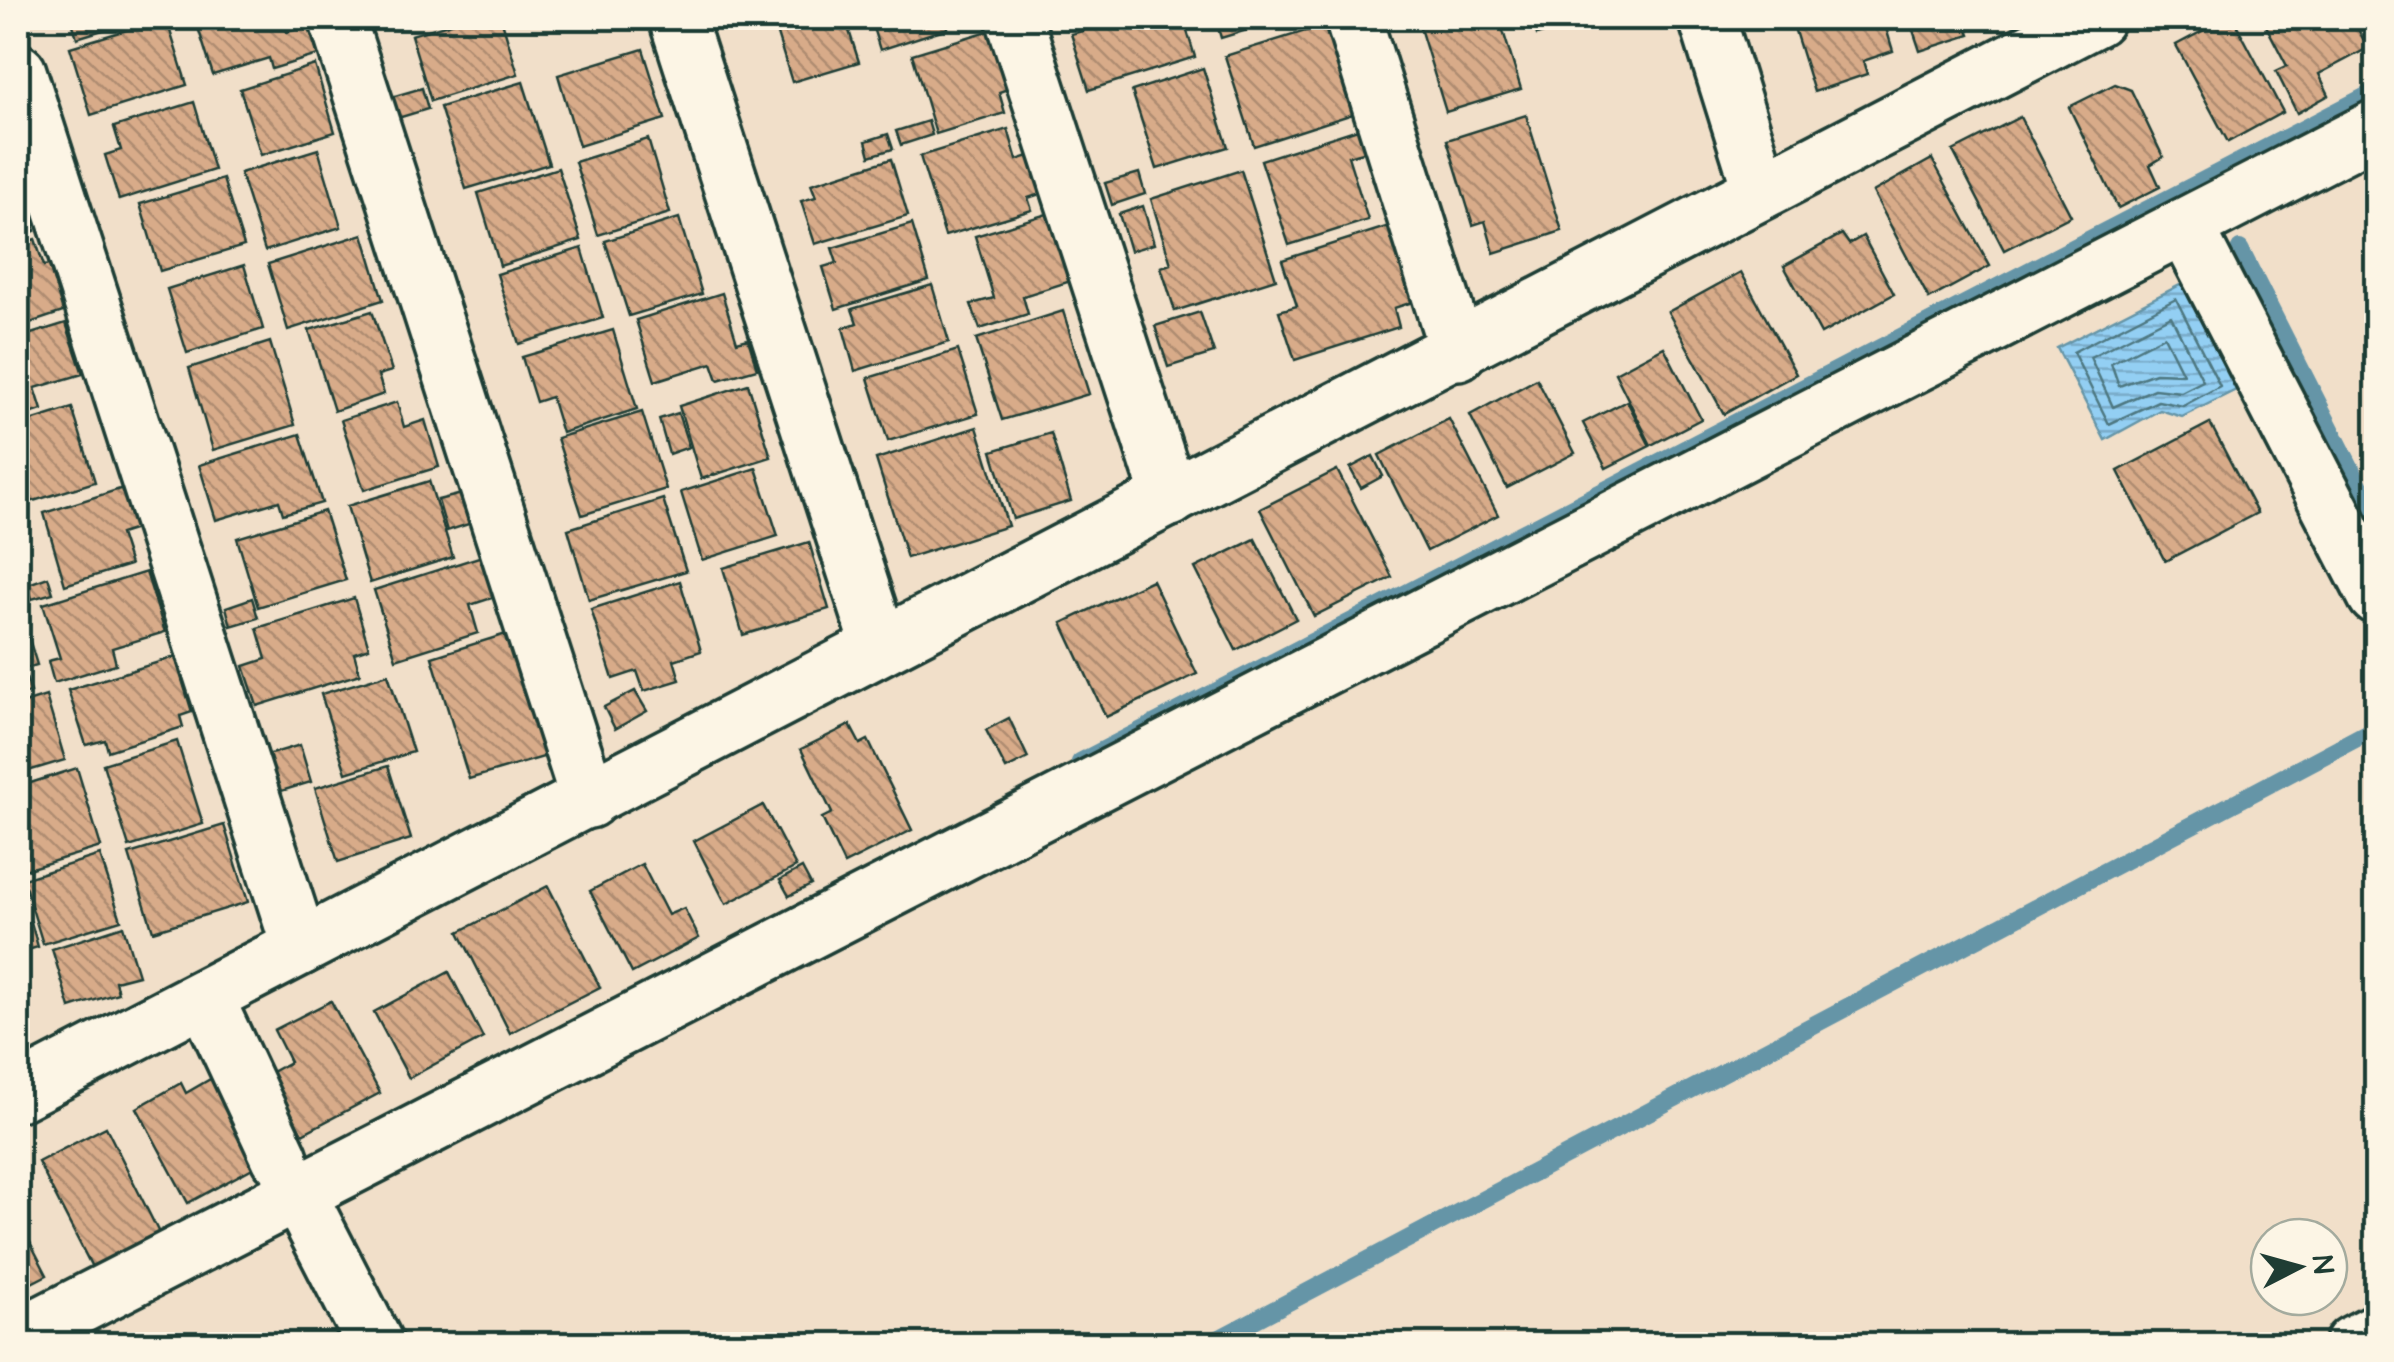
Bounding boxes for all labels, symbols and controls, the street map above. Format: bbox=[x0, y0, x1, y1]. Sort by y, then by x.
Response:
north arrow bbox=[2249, 1217, 2349, 1317]
text: N bbox=[2302, 1254, 2343, 1276]

